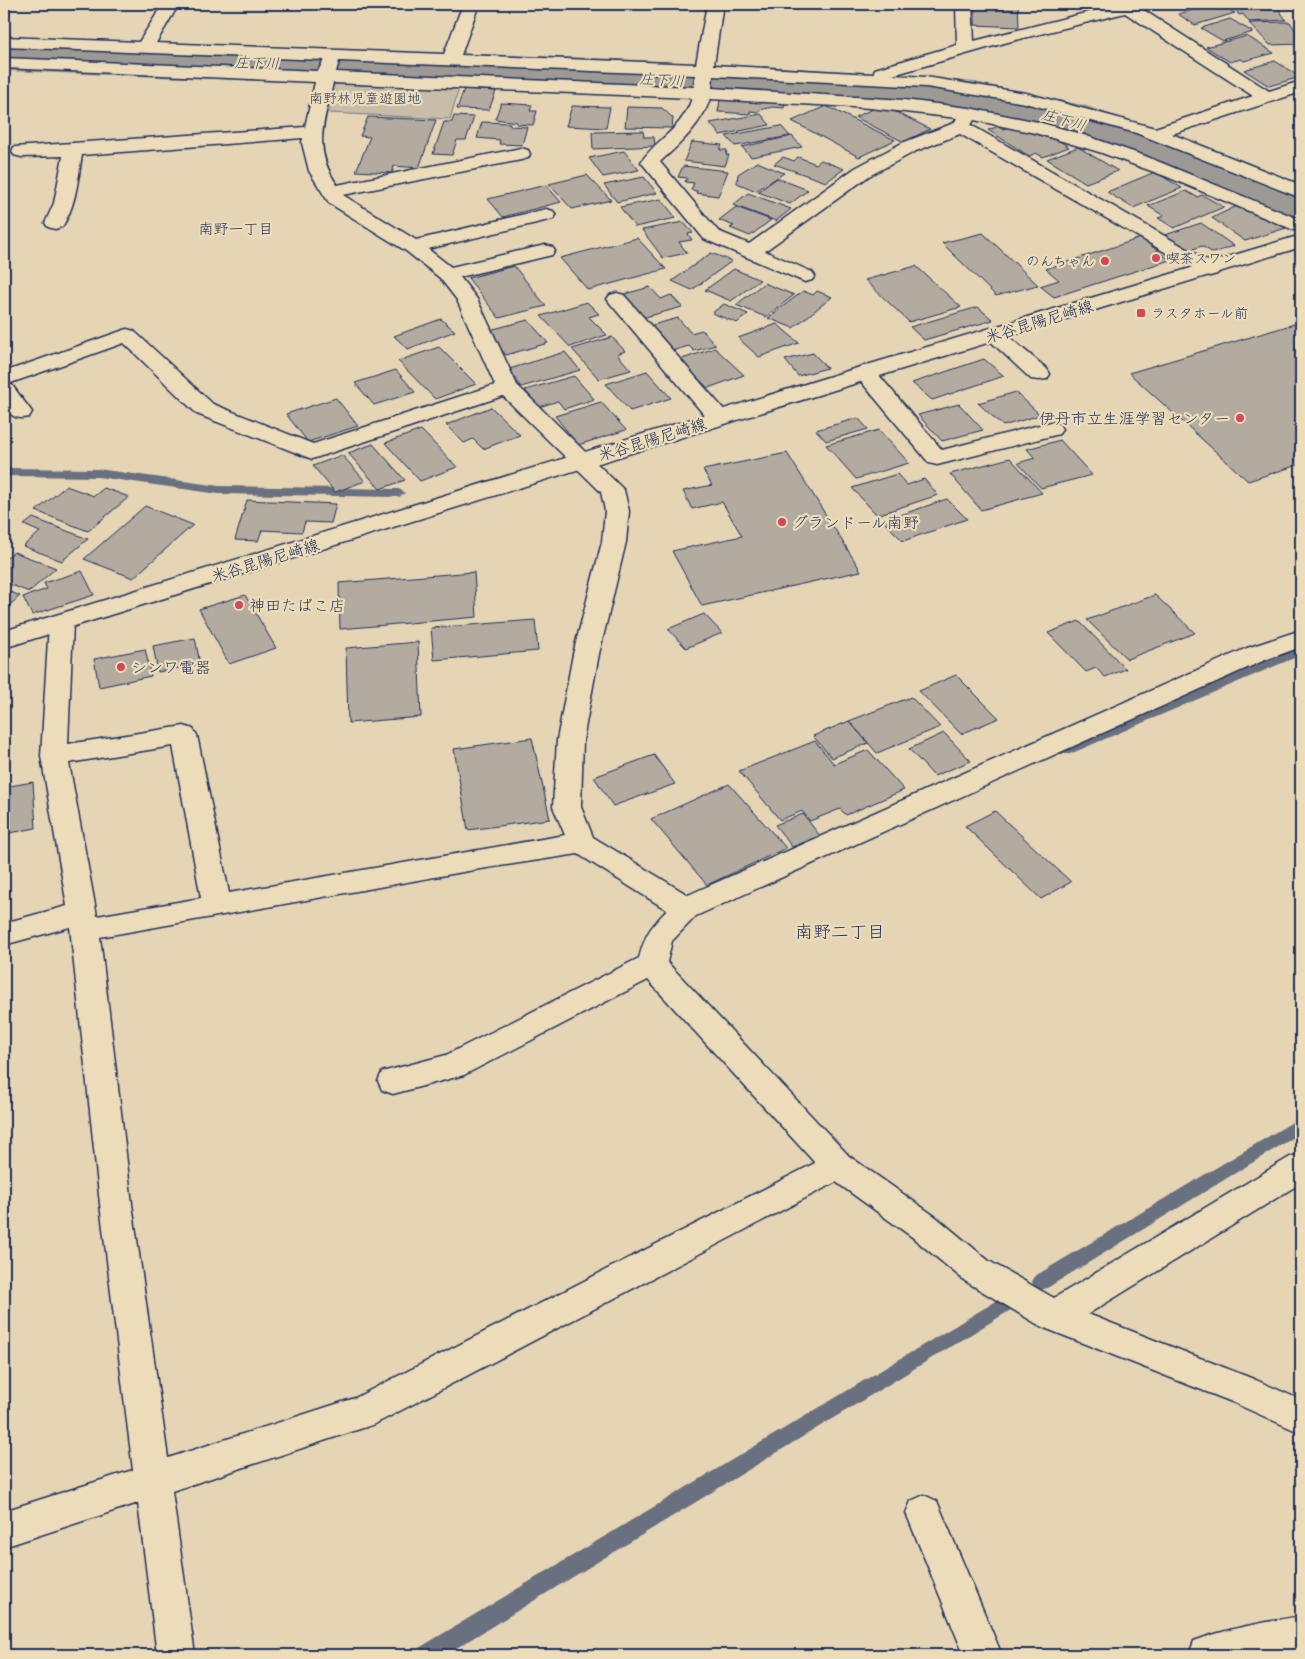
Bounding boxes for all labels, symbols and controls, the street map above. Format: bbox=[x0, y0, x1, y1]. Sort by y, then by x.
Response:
water label: 庄下川 bbox=[234, 53, 280, 73]
water label: 庄下川 bbox=[639, 70, 685, 90]
park label: 南野林児童遊園地 bbox=[309, 90, 421, 107]
water label: 庄下川 bbox=[1040, 105, 1088, 135]
district label: 南野一丁目 bbox=[198, 220, 274, 238]
place label: 喫茶スワン bbox=[1166, 250, 1236, 267]
marker: 喫茶スワン bbox=[1150, 252, 1162, 264]
place label: のんちゃん bbox=[1026, 253, 1095, 270]
marker: のんちゃん bbox=[1099, 255, 1111, 267]
street label: 米谷昆陽尼崎線 bbox=[983, 297, 1095, 347]
place label: ラスタホール前 bbox=[1151, 305, 1248, 322]
marker: ラスタホール前 bbox=[1135, 307, 1147, 319]
place label: 伊丹市立生涯学習センター bbox=[1039, 410, 1230, 428]
marker: 伊丹市立生涯学習センター bbox=[1234, 412, 1246, 424]
street label: 米谷昆陽尼崎線 bbox=[596, 415, 708, 465]
place label: グランドール南野 bbox=[792, 514, 919, 532]
marker: グランドール南野 bbox=[776, 516, 788, 528]
street label: 米谷昆陽尼崎線 bbox=[209, 536, 321, 586]
place label: 神田たばこ店 bbox=[249, 597, 345, 615]
marker: 神田たばこ店 bbox=[233, 599, 245, 611]
place label: シンワ電器 bbox=[131, 659, 211, 677]
marker: シンワ電器 bbox=[115, 661, 127, 673]
district label: 南野二丁目 bbox=[795, 922, 885, 943]

